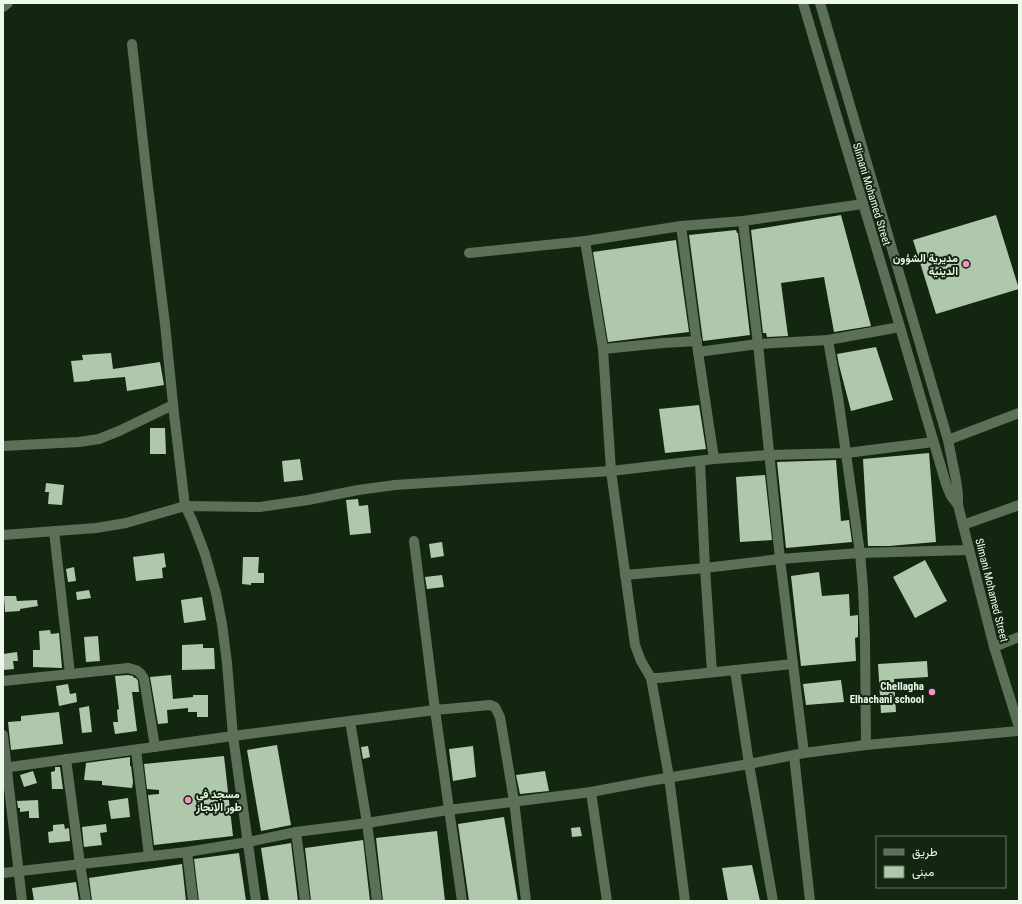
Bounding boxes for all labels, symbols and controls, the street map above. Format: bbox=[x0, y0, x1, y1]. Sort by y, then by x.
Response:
street label: Slimani Mohamed Street bbox=[850, 141, 893, 247]
place label: مديرية الشؤون الدينية bbox=[893, 252, 958, 278]
marker: مديرية الشؤون الدينية bbox=[961, 259, 971, 269]
street label: Slimani Mohamed Street bbox=[972, 537, 1011, 643]
place label: Chellagha Elhachani school bbox=[850, 680, 924, 706]
marker: Chellagha Elhachani school bbox=[927, 687, 937, 697]
place label: مسجد في طور الإنجاز bbox=[195, 788, 242, 814]
marker: مسجد في طور الإنجاز bbox=[183, 795, 193, 805]
legend bbox=[876, 836, 1006, 888]
text: طريق bbox=[912, 845, 938, 860]
text: مبنى bbox=[912, 865, 934, 880]

